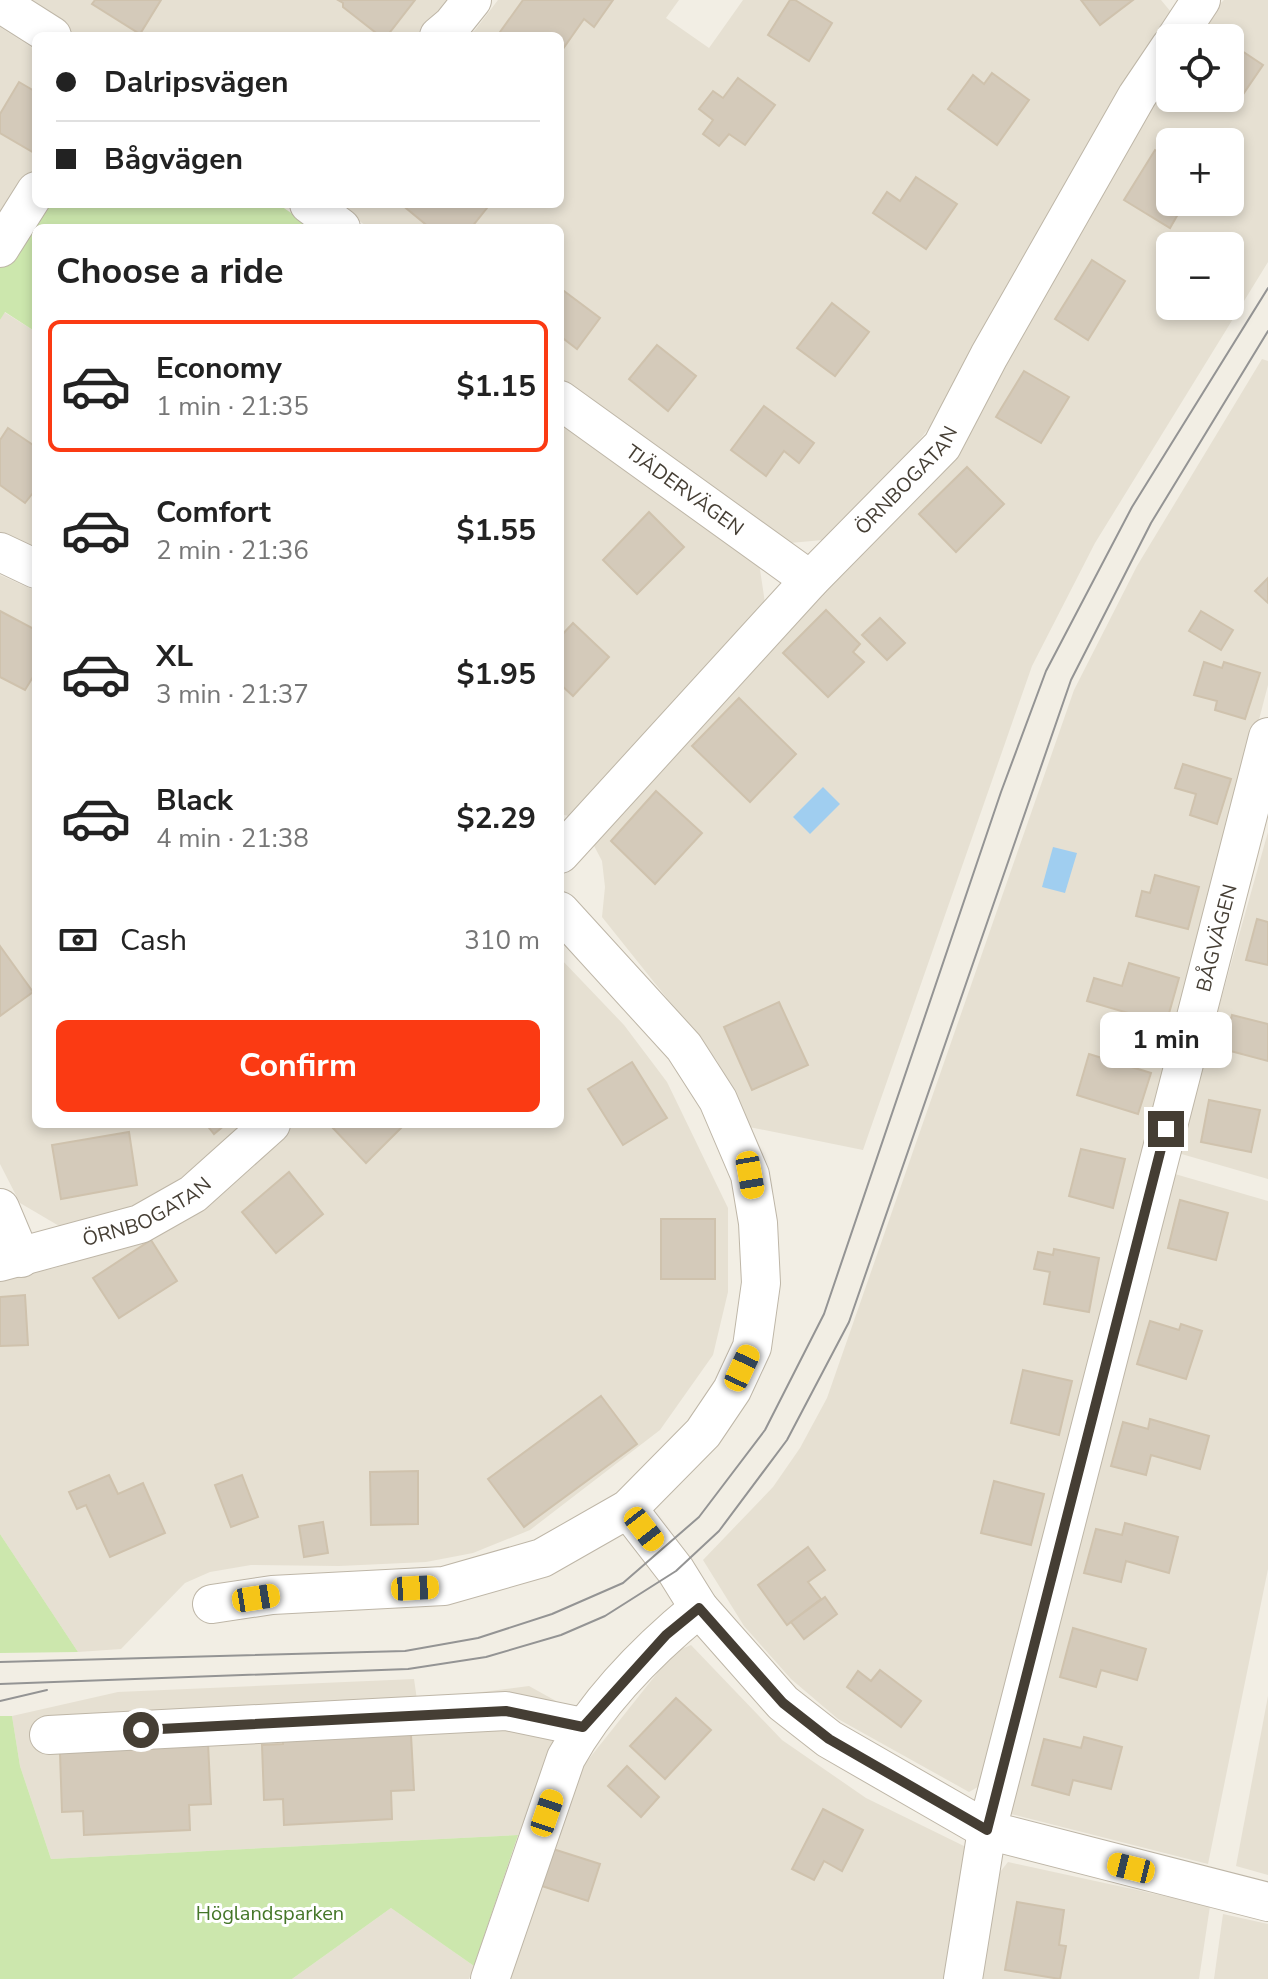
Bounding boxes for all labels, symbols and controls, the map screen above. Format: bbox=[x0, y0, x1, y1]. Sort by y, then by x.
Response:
map controls bbox=[1156, 24, 1244, 320]
button: locate bbox=[1156, 24, 1244, 112]
text: Dalripsvägen bbox=[104, 62, 288, 103]
button: + bbox=[1156, 128, 1244, 216]
text: Bågvägen bbox=[104, 139, 243, 180]
button: − bbox=[1156, 232, 1244, 320]
text: Choose a ride bbox=[56, 247, 284, 296]
text: Economy bbox=[156, 348, 282, 389]
icon: car bbox=[60, 350, 132, 422]
text: $1.15 bbox=[457, 366, 536, 407]
text: 1 min · 21:35 bbox=[156, 389, 309, 424]
street label: ÖRNBOGATAN bbox=[849, 421, 964, 541]
street label: TJÄDERVÄGEN bbox=[620, 439, 749, 542]
text: Comfort bbox=[156, 492, 271, 533]
icon: car bbox=[60, 494, 132, 566]
text: $1.55 bbox=[457, 510, 536, 551]
text: 2 min · 21:36 bbox=[156, 533, 309, 568]
text: XL bbox=[156, 636, 193, 677]
icon: car bbox=[60, 638, 132, 710]
text: $1.95 bbox=[457, 654, 536, 695]
text: 3 min · 21:37 bbox=[156, 677, 309, 712]
text: Black bbox=[156, 780, 233, 821]
icon: car bbox=[60, 782, 132, 854]
text: $2.29 bbox=[457, 798, 536, 839]
text: 4 min · 21:38 bbox=[156, 821, 309, 856]
street label: BÅGVÄGEN bbox=[1190, 881, 1244, 995]
icon: cash bbox=[56, 918, 100, 962]
text: Cash bbox=[120, 920, 187, 961]
text: 310 m bbox=[464, 923, 540, 958]
callout: 1 min bbox=[1100, 1013, 1232, 1069]
button: Confirm bbox=[56, 1020, 540, 1112]
text: 1 min bbox=[1132, 1022, 1200, 1057]
route end bbox=[1148, 1111, 1184, 1147]
car bbox=[734, 1149, 766, 1201]
street label: ÖRNBOGATAN bbox=[80, 1171, 217, 1253]
car bbox=[721, 1341, 763, 1395]
car bbox=[620, 1503, 668, 1555]
car bbox=[390, 1575, 440, 1601]
car bbox=[230, 1582, 282, 1614]
route start bbox=[123, 1712, 159, 1748]
car bbox=[528, 1786, 566, 1840]
car bbox=[1105, 1851, 1157, 1885]
park label: Höglandsparken bbox=[196, 1900, 344, 1927]

